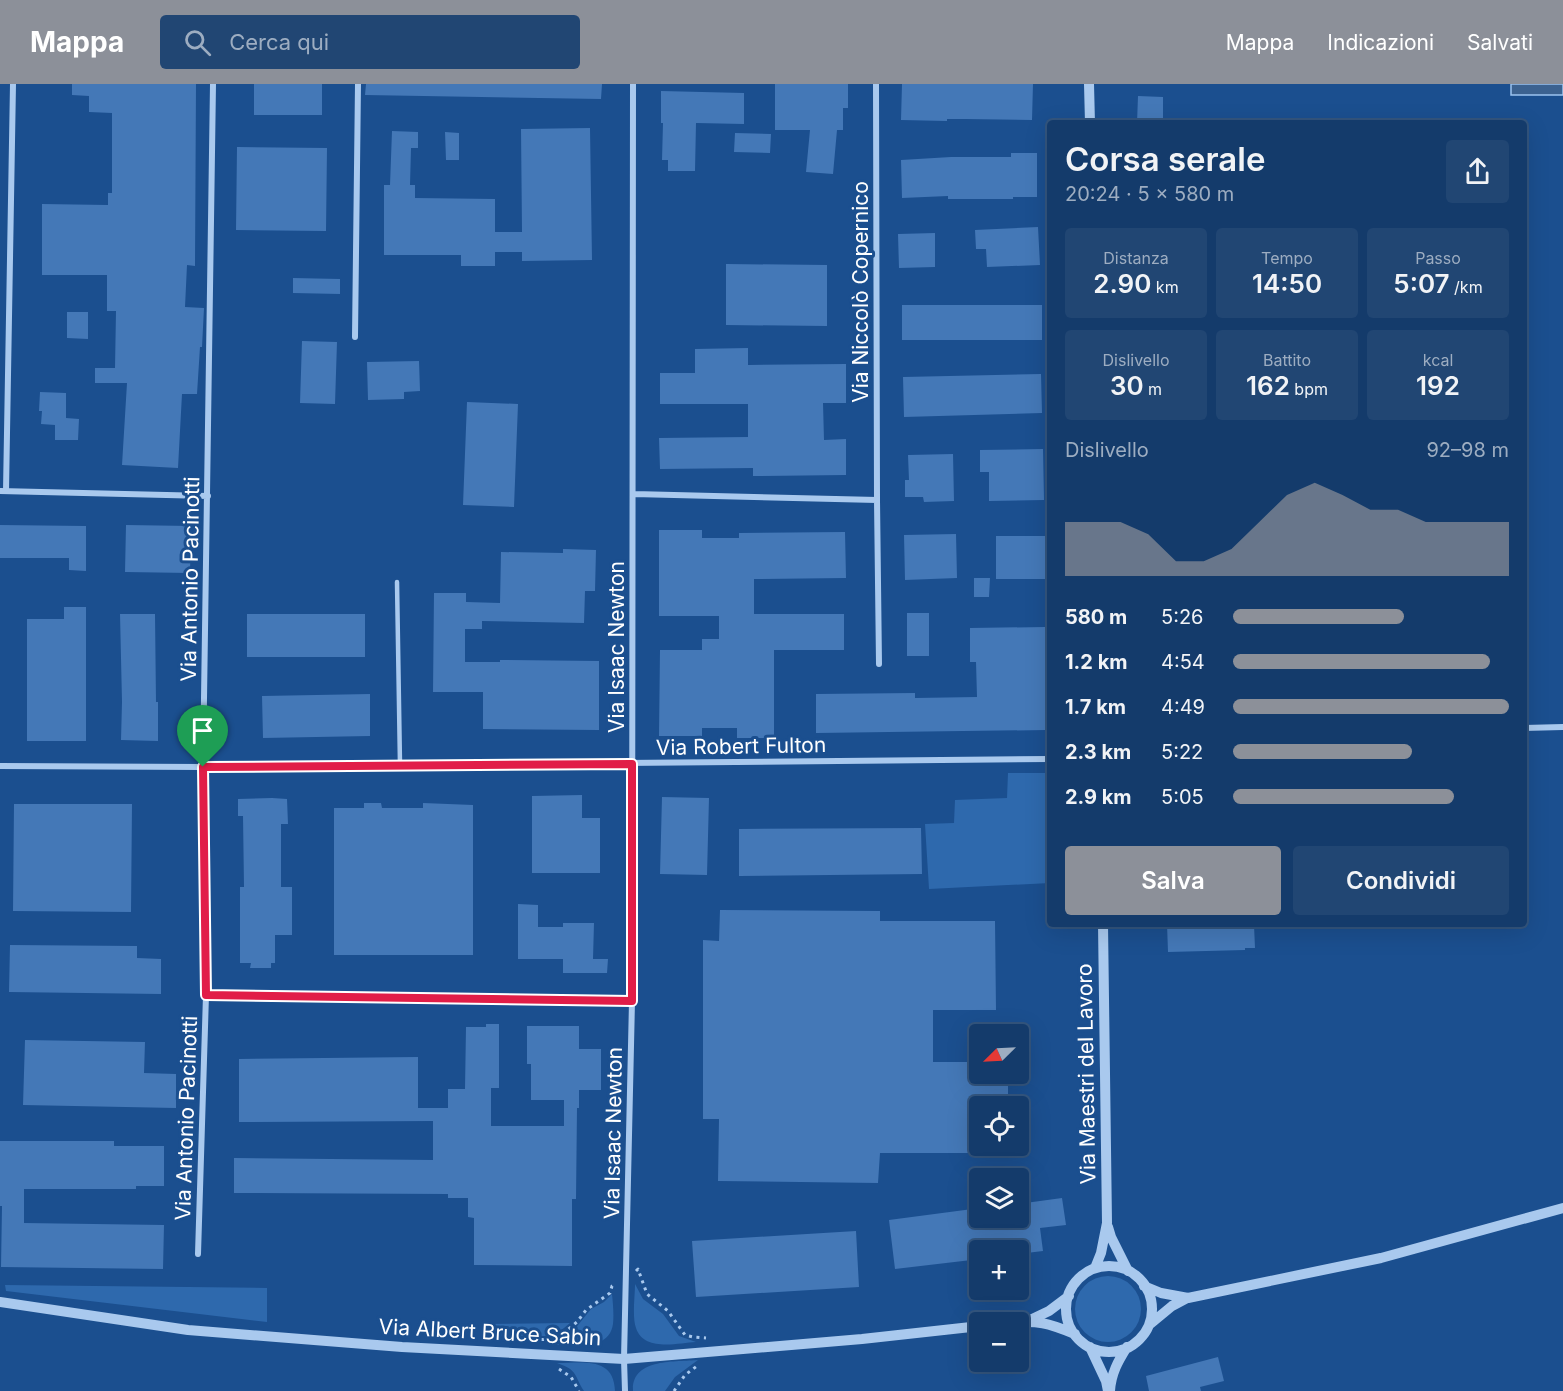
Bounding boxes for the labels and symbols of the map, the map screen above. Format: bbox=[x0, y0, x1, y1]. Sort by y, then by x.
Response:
street label: Via Niccolò Copernico bbox=[848, 181, 873, 403]
street label: Via Antonio Pacinotti bbox=[176, 476, 204, 682]
street label: Via Isaac Newton bbox=[604, 561, 629, 733]
pin bbox=[177, 705, 228, 767]
street label: Via Robert Fulton bbox=[656, 732, 826, 760]
street label: Via Maestri del Lavoro bbox=[1072, 963, 1100, 1185]
street label: Via Antonio Pacinotti bbox=[170, 1015, 202, 1221]
north arrow bbox=[969, 1024, 1029, 1084]
street label: Via Isaac Newton bbox=[599, 1047, 627, 1219]
street label: Via Albert Bruce Sabin bbox=[378, 1314, 602, 1350]

